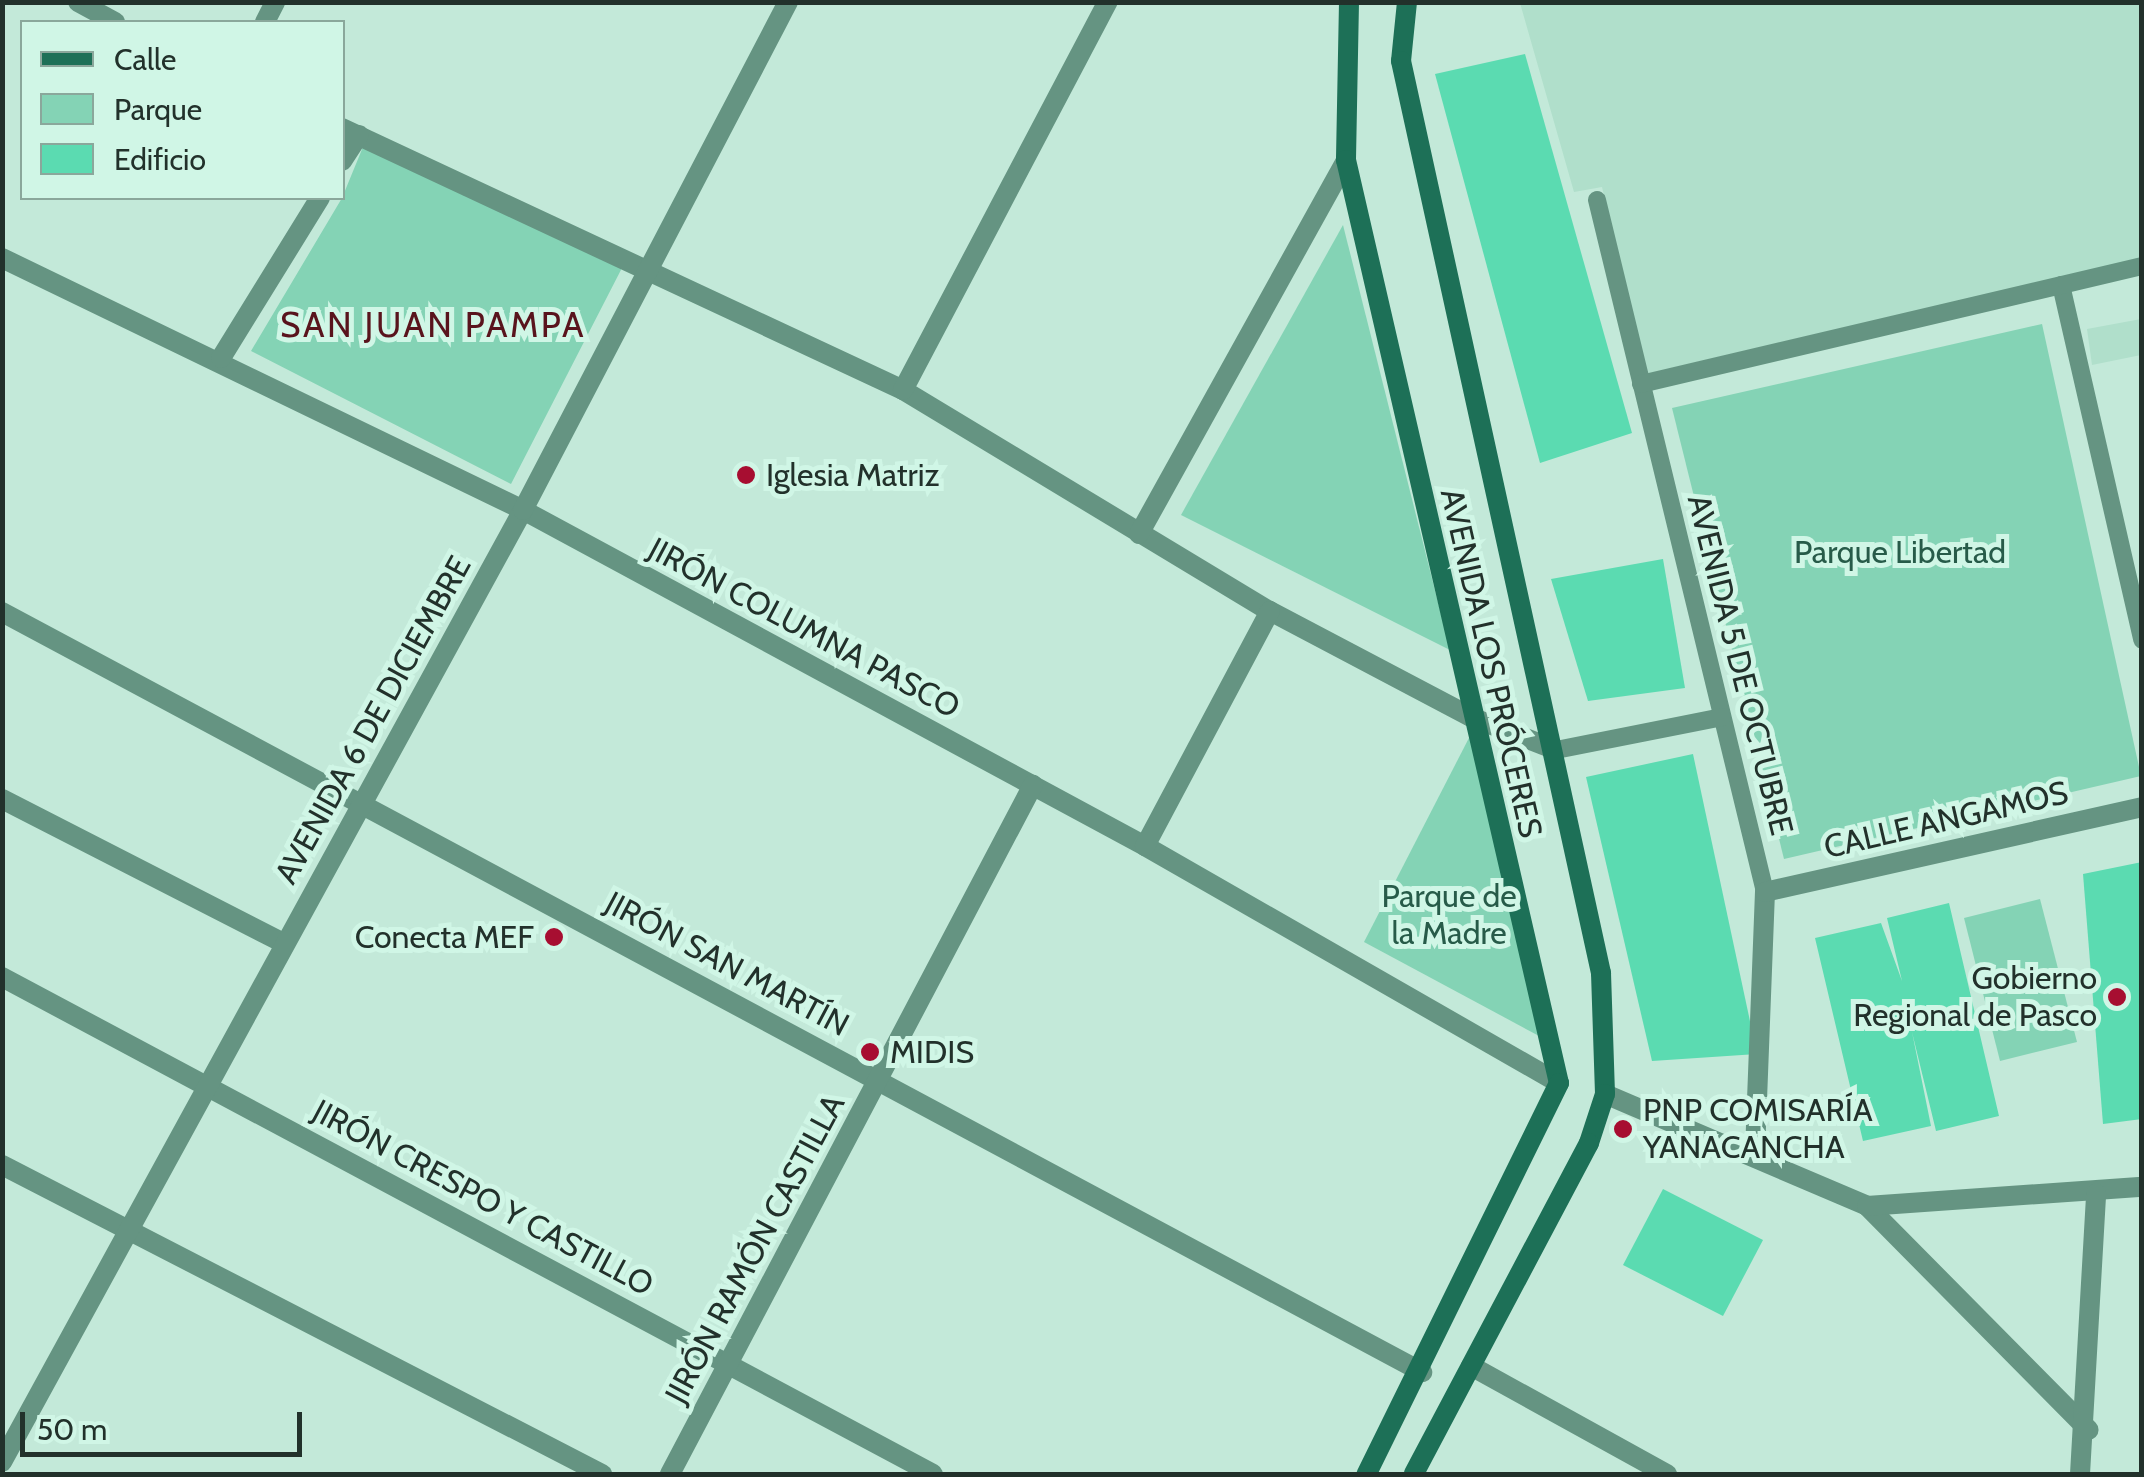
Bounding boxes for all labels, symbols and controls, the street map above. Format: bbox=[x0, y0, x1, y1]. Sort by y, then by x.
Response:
legend bbox=[20, 20, 345, 200]
text: Calle bbox=[114, 41, 176, 78]
text: Parque bbox=[114, 91, 202, 128]
text: Edificio bbox=[114, 141, 206, 178]
district label: SAN JUAN PAMPA bbox=[280, 304, 586, 346]
place label: Iglesia Matriz bbox=[766, 456, 940, 494]
marker: Iglesia Matriz bbox=[735, 464, 757, 486]
street label: AVENIDA LOS PRÓCERES bbox=[1432, 485, 1550, 841]
street label: AVENIDA 5 DE OCTUBRE bbox=[1679, 491, 1801, 839]
street label: JIRÓN COLUMNA PASCO bbox=[642, 530, 966, 726]
park label: Parque Libertad bbox=[1794, 533, 2006, 571]
street label: AVENIDA 6 DE DICIEMBRE bbox=[267, 550, 479, 890]
street label: CALLE ANGAMOS bbox=[1820, 773, 2072, 867]
park label: Parque de la Madre bbox=[1381, 878, 1517, 953]
street label: JIRÓN SAN MARTÍN bbox=[599, 884, 855, 1044]
place label: Conecta MEF bbox=[355, 918, 534, 956]
marker: Conecta MEF bbox=[543, 926, 565, 948]
place label: Gobierno Regional de Pasco bbox=[1853, 960, 2097, 1035]
marker: Gobierno Regional de Pasco bbox=[2106, 986, 2128, 1008]
place label: MIDIS bbox=[890, 1033, 974, 1071]
marker: MIDIS bbox=[859, 1041, 881, 1063]
street label: JIRÓN RAMÓN CASTILLA bbox=[657, 1088, 853, 1410]
street label: JIRÓN CRESPO Y CASTILLO bbox=[306, 1092, 660, 1304]
place label: PNP COMISARÍA YANACANCHA bbox=[1643, 1092, 1873, 1167]
marker: PNP COMISARÍA YANACANCHA bbox=[1612, 1118, 1634, 1140]
scale bar bbox=[25, 1392, 308, 1454]
text: 50 m bbox=[37, 1411, 107, 1448]

